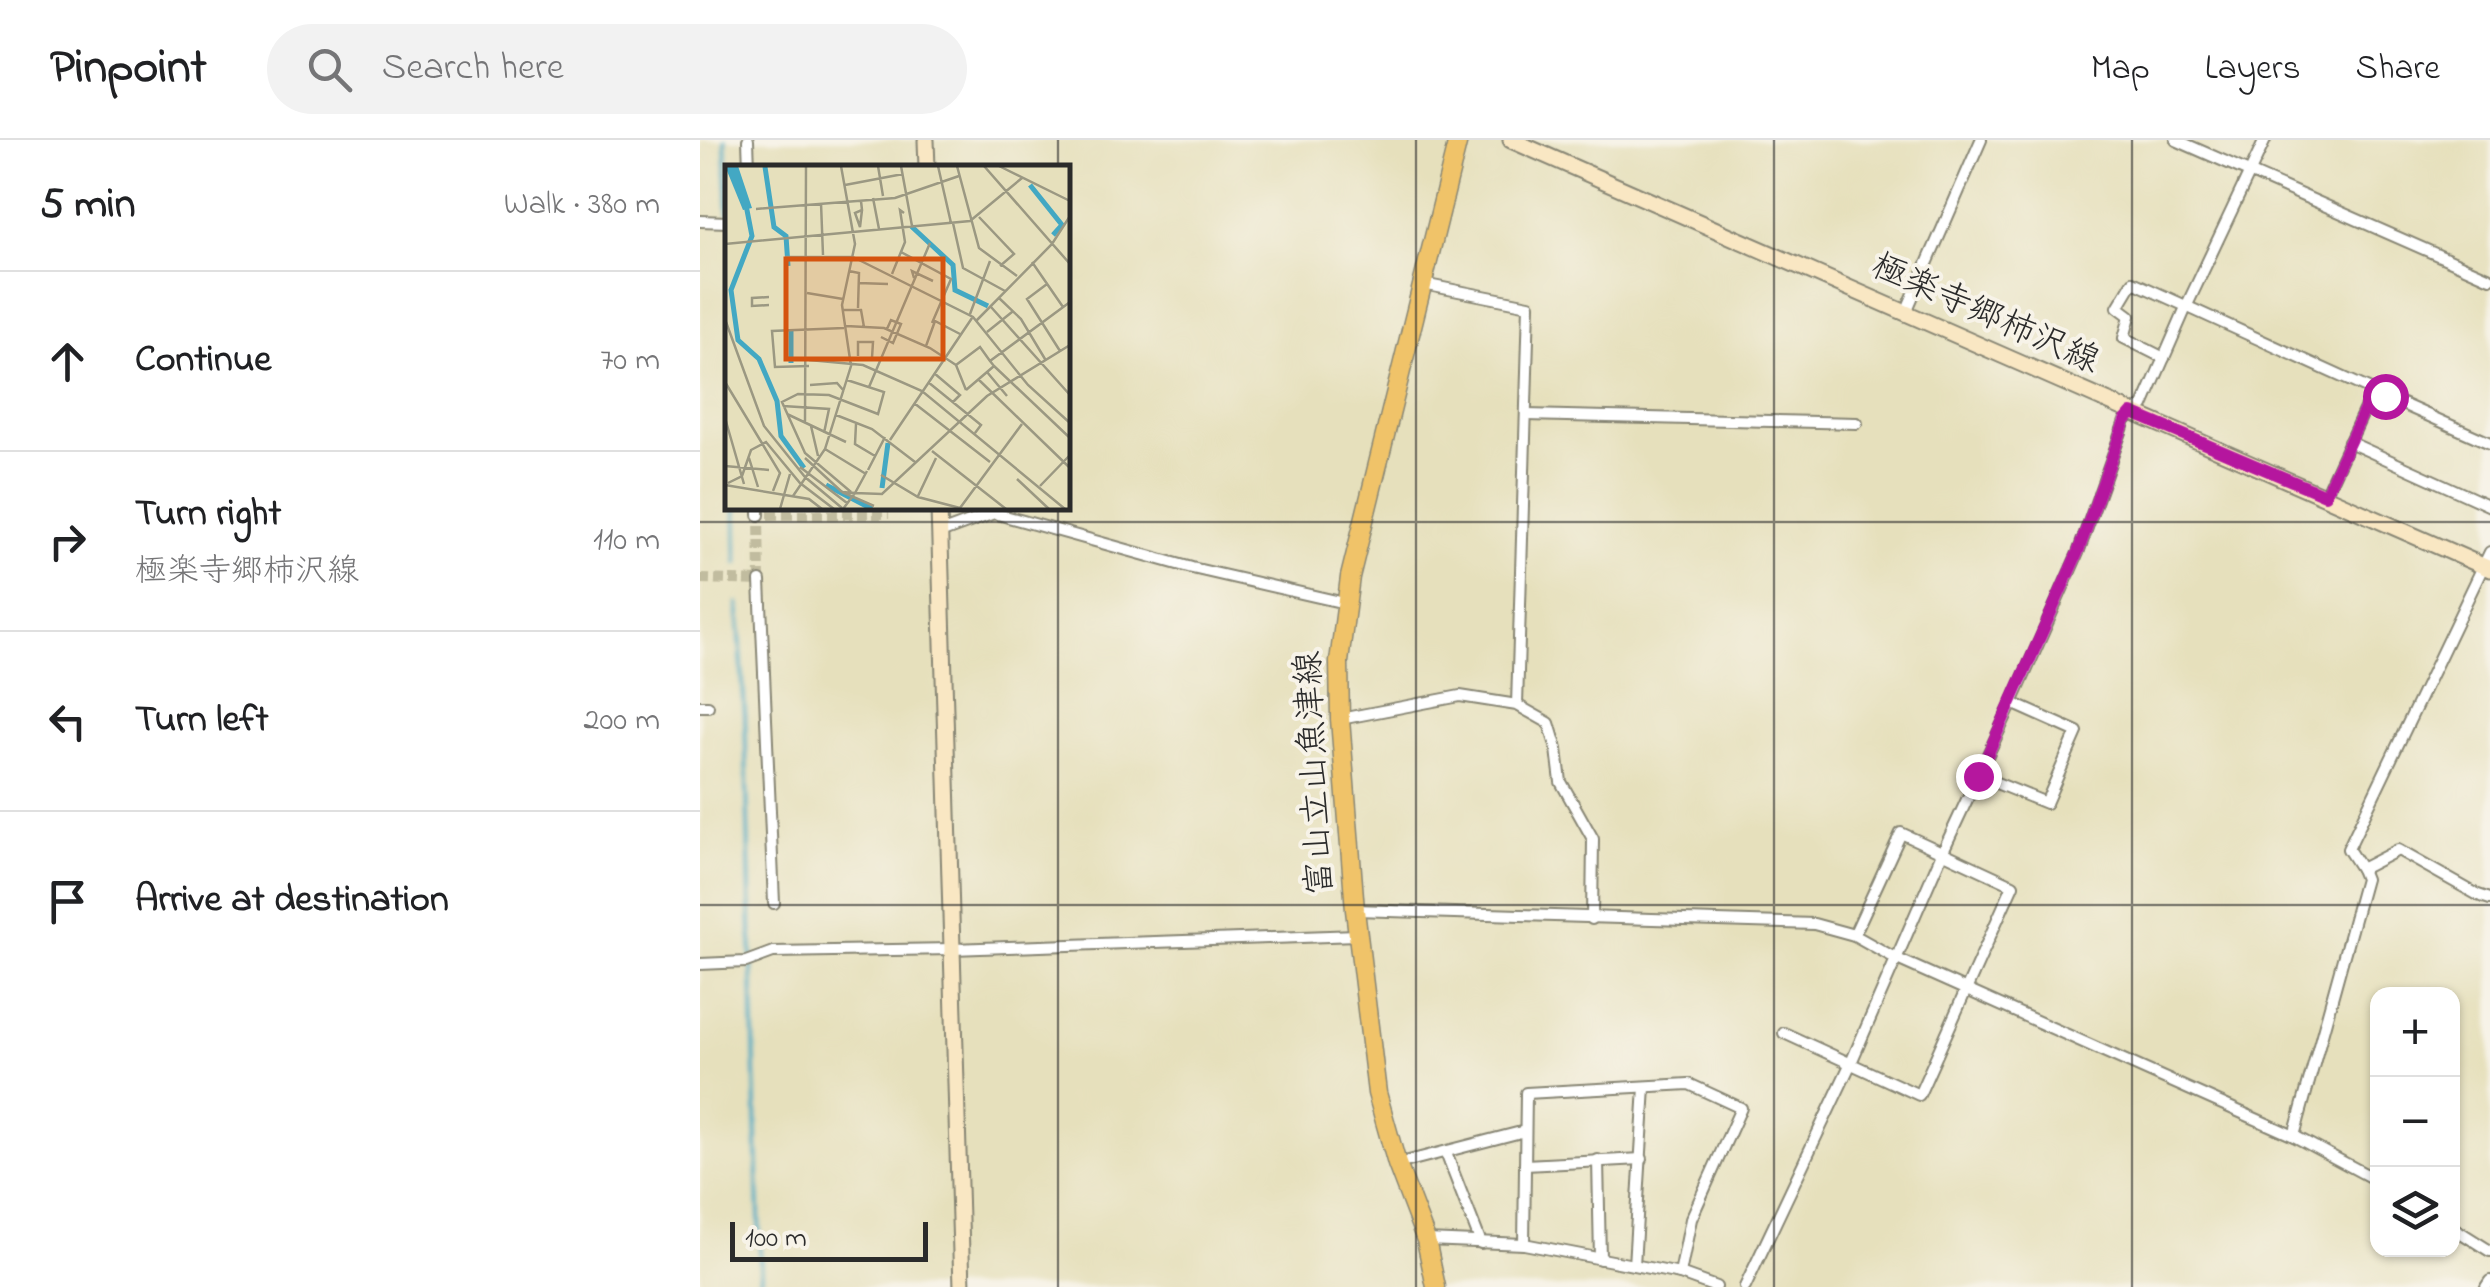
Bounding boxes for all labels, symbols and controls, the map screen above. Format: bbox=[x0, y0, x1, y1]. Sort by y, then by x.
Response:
search box bbox=[267, 24, 967, 114]
text: Pinpoint bbox=[50, 34, 207, 104]
text: Search here bbox=[382, 41, 564, 97]
icon: search bbox=[302, 42, 357, 97]
text: Map bbox=[2091, 44, 2150, 95]
text: Layers bbox=[2205, 44, 2300, 95]
text: Share bbox=[2355, 44, 2440, 95]
inset map bbox=[725, 165, 1070, 510]
text: 5 min bbox=[40, 175, 135, 236]
text: Walk · 380 m bbox=[504, 182, 660, 229]
street label: 極楽寺郷柿沢線 bbox=[1863, 242, 2107, 388]
text: Continue bbox=[135, 333, 271, 389]
icon: ahead bbox=[40, 334, 95, 389]
text: 70 m bbox=[600, 338, 660, 385]
route start bbox=[2363, 374, 2409, 420]
text: Turn right bbox=[135, 487, 281, 543]
icon: right bbox=[40, 514, 95, 569]
text: 110 m bbox=[593, 518, 660, 565]
text: 極楽寺郷柿沢線 bbox=[135, 549, 359, 596]
street label: 富山立山魚津線 bbox=[1284, 649, 1348, 897]
text: Turn left bbox=[135, 693, 268, 749]
icon: left bbox=[40, 694, 95, 749]
text: 200 m bbox=[584, 698, 660, 745]
route end bbox=[1956, 754, 2002, 800]
text: Arrive at destination bbox=[135, 873, 449, 929]
icon: arrive bbox=[40, 874, 95, 929]
map controls bbox=[2370, 987, 2460, 1257]
button: + bbox=[2370, 987, 2460, 1077]
button: − bbox=[2370, 1077, 2460, 1167]
button: layers bbox=[2370, 1167, 2460, 1257]
scale bar bbox=[730, 1217, 928, 1262]
text: 100 m bbox=[745, 1219, 807, 1260]

